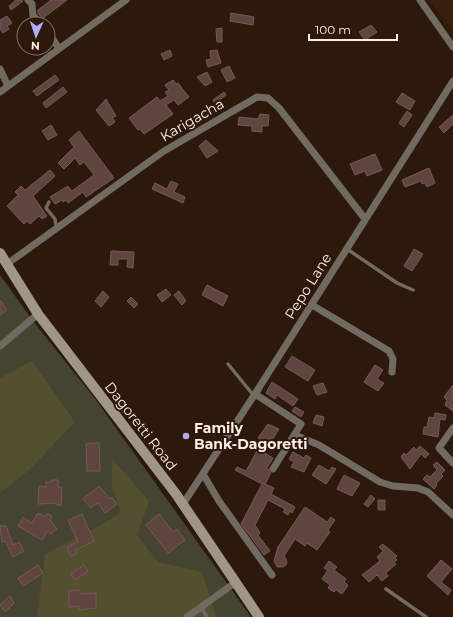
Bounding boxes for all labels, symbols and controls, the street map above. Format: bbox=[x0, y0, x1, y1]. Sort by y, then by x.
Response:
north arrow bbox=[16, 16, 56, 56]
scale bar bbox=[309, 16, 397, 42]
text: 100 m bbox=[315, 22, 351, 37]
text: N bbox=[31, 39, 40, 53]
street label: Karigacha bbox=[157, 95, 227, 145]
street label: Pepo Lane bbox=[281, 250, 335, 322]
street label: Dagoretti Road bbox=[101, 378, 181, 474]
place label: Family Bank-Dagoretti bbox=[194, 419, 307, 453]
marker: Family Bank-Dagoretti bbox=[181, 431, 191, 441]

